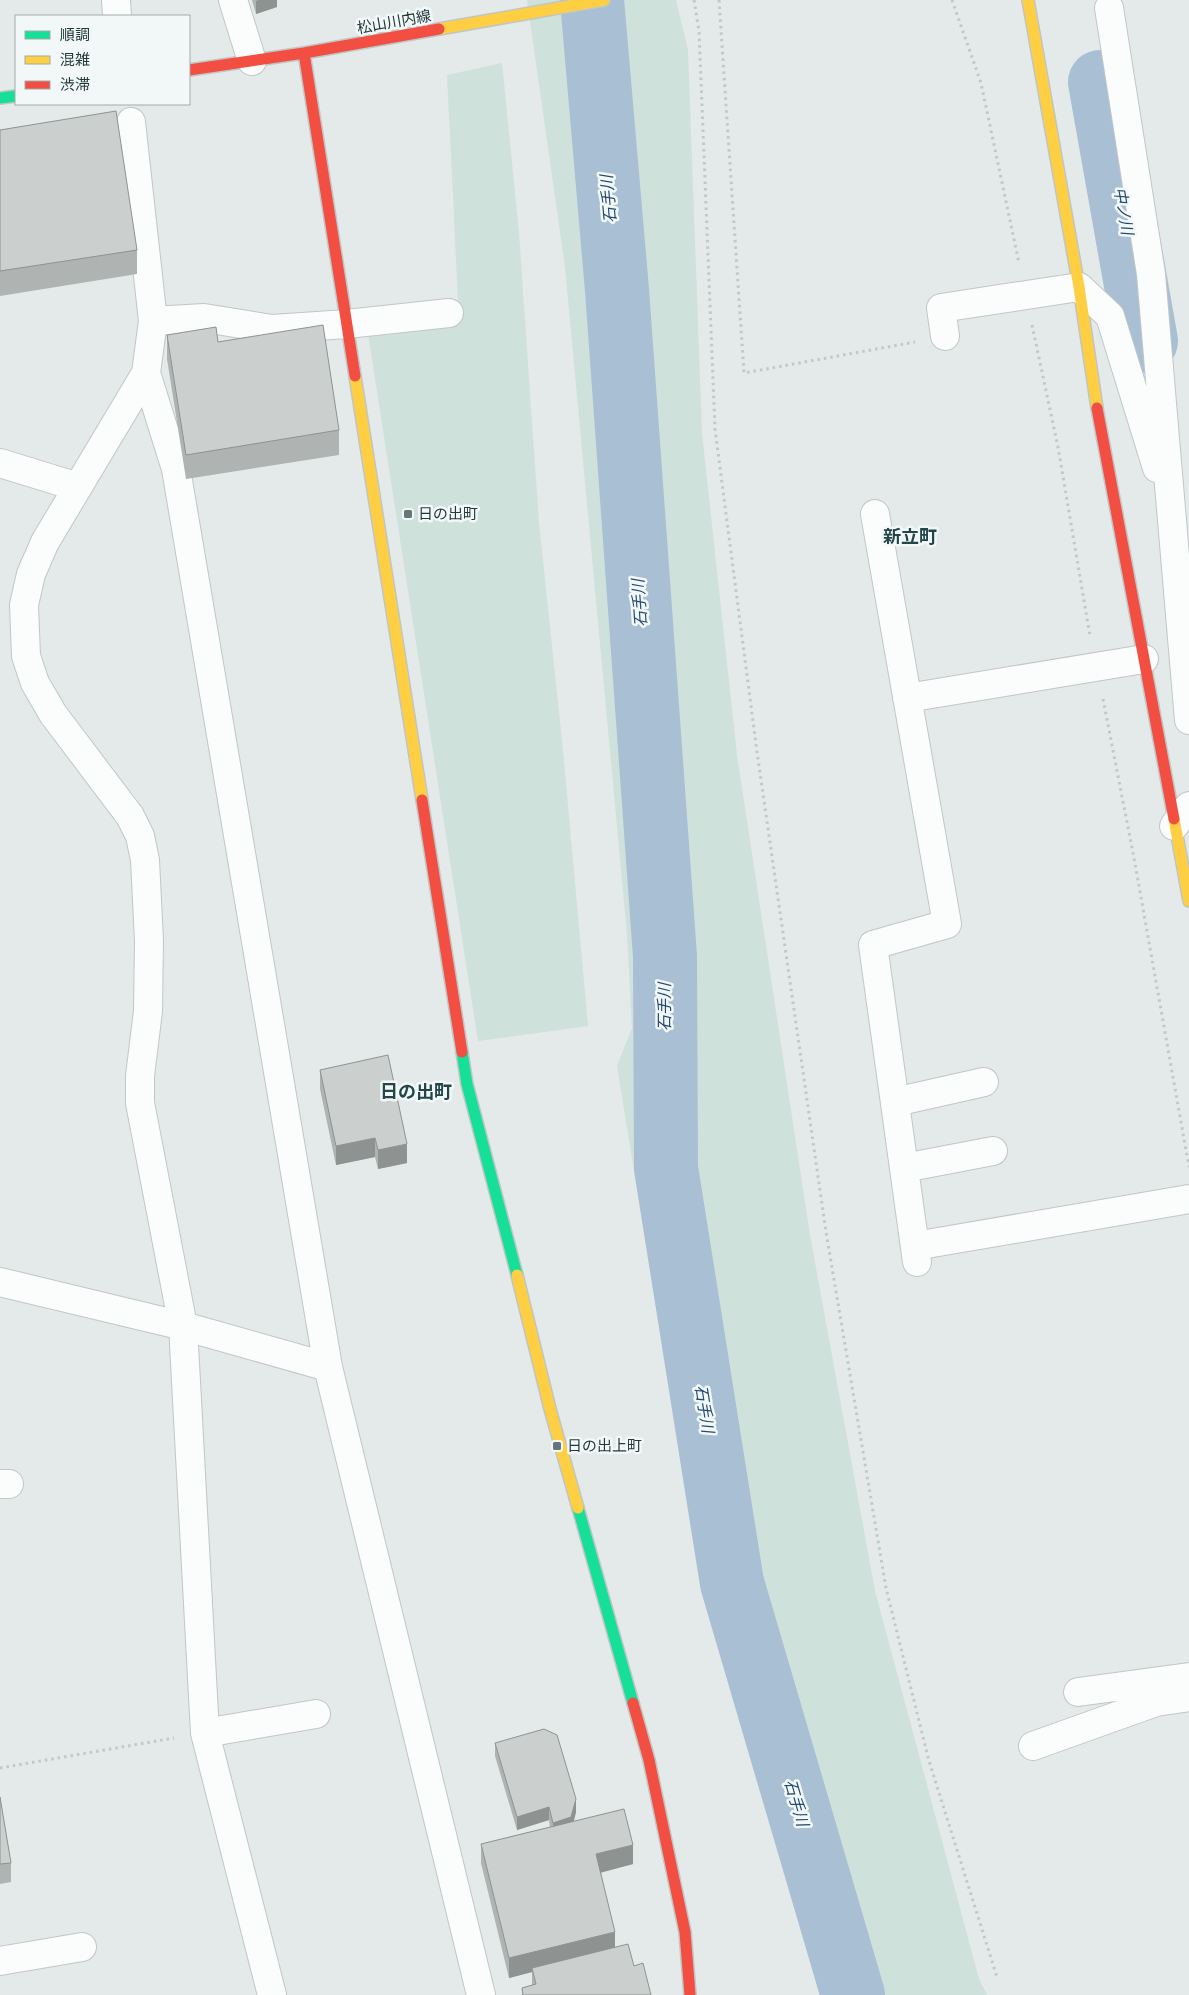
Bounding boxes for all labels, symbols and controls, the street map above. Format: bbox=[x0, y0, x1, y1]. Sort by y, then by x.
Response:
street label: 松山川内線 bbox=[355, 7, 433, 37]
legend bbox=[15, 15, 190, 105]
text: 順調 bbox=[60, 26, 90, 44]
text: 混雑 bbox=[60, 51, 90, 69]
text: 渋滞 bbox=[60, 76, 90, 94]
water label: 石手川 bbox=[597, 172, 621, 224]
water label: 中ノ川 bbox=[1109, 186, 1137, 238]
place label: 日の出町 bbox=[418, 505, 478, 523]
marker: 日の出町 bbox=[402, 508, 414, 520]
district label: 新立町 bbox=[883, 526, 937, 548]
water label: 石手川 bbox=[628, 576, 652, 628]
water label: 石手川 bbox=[655, 981, 675, 1031]
district label: 日の出町 bbox=[380, 1081, 452, 1103]
water label: 石手川 bbox=[690, 1384, 718, 1436]
place label: 日の出上町 bbox=[567, 1437, 642, 1455]
marker: 日の出上町 bbox=[551, 1440, 563, 1452]
water label: 石手川 bbox=[780, 1777, 813, 1831]

